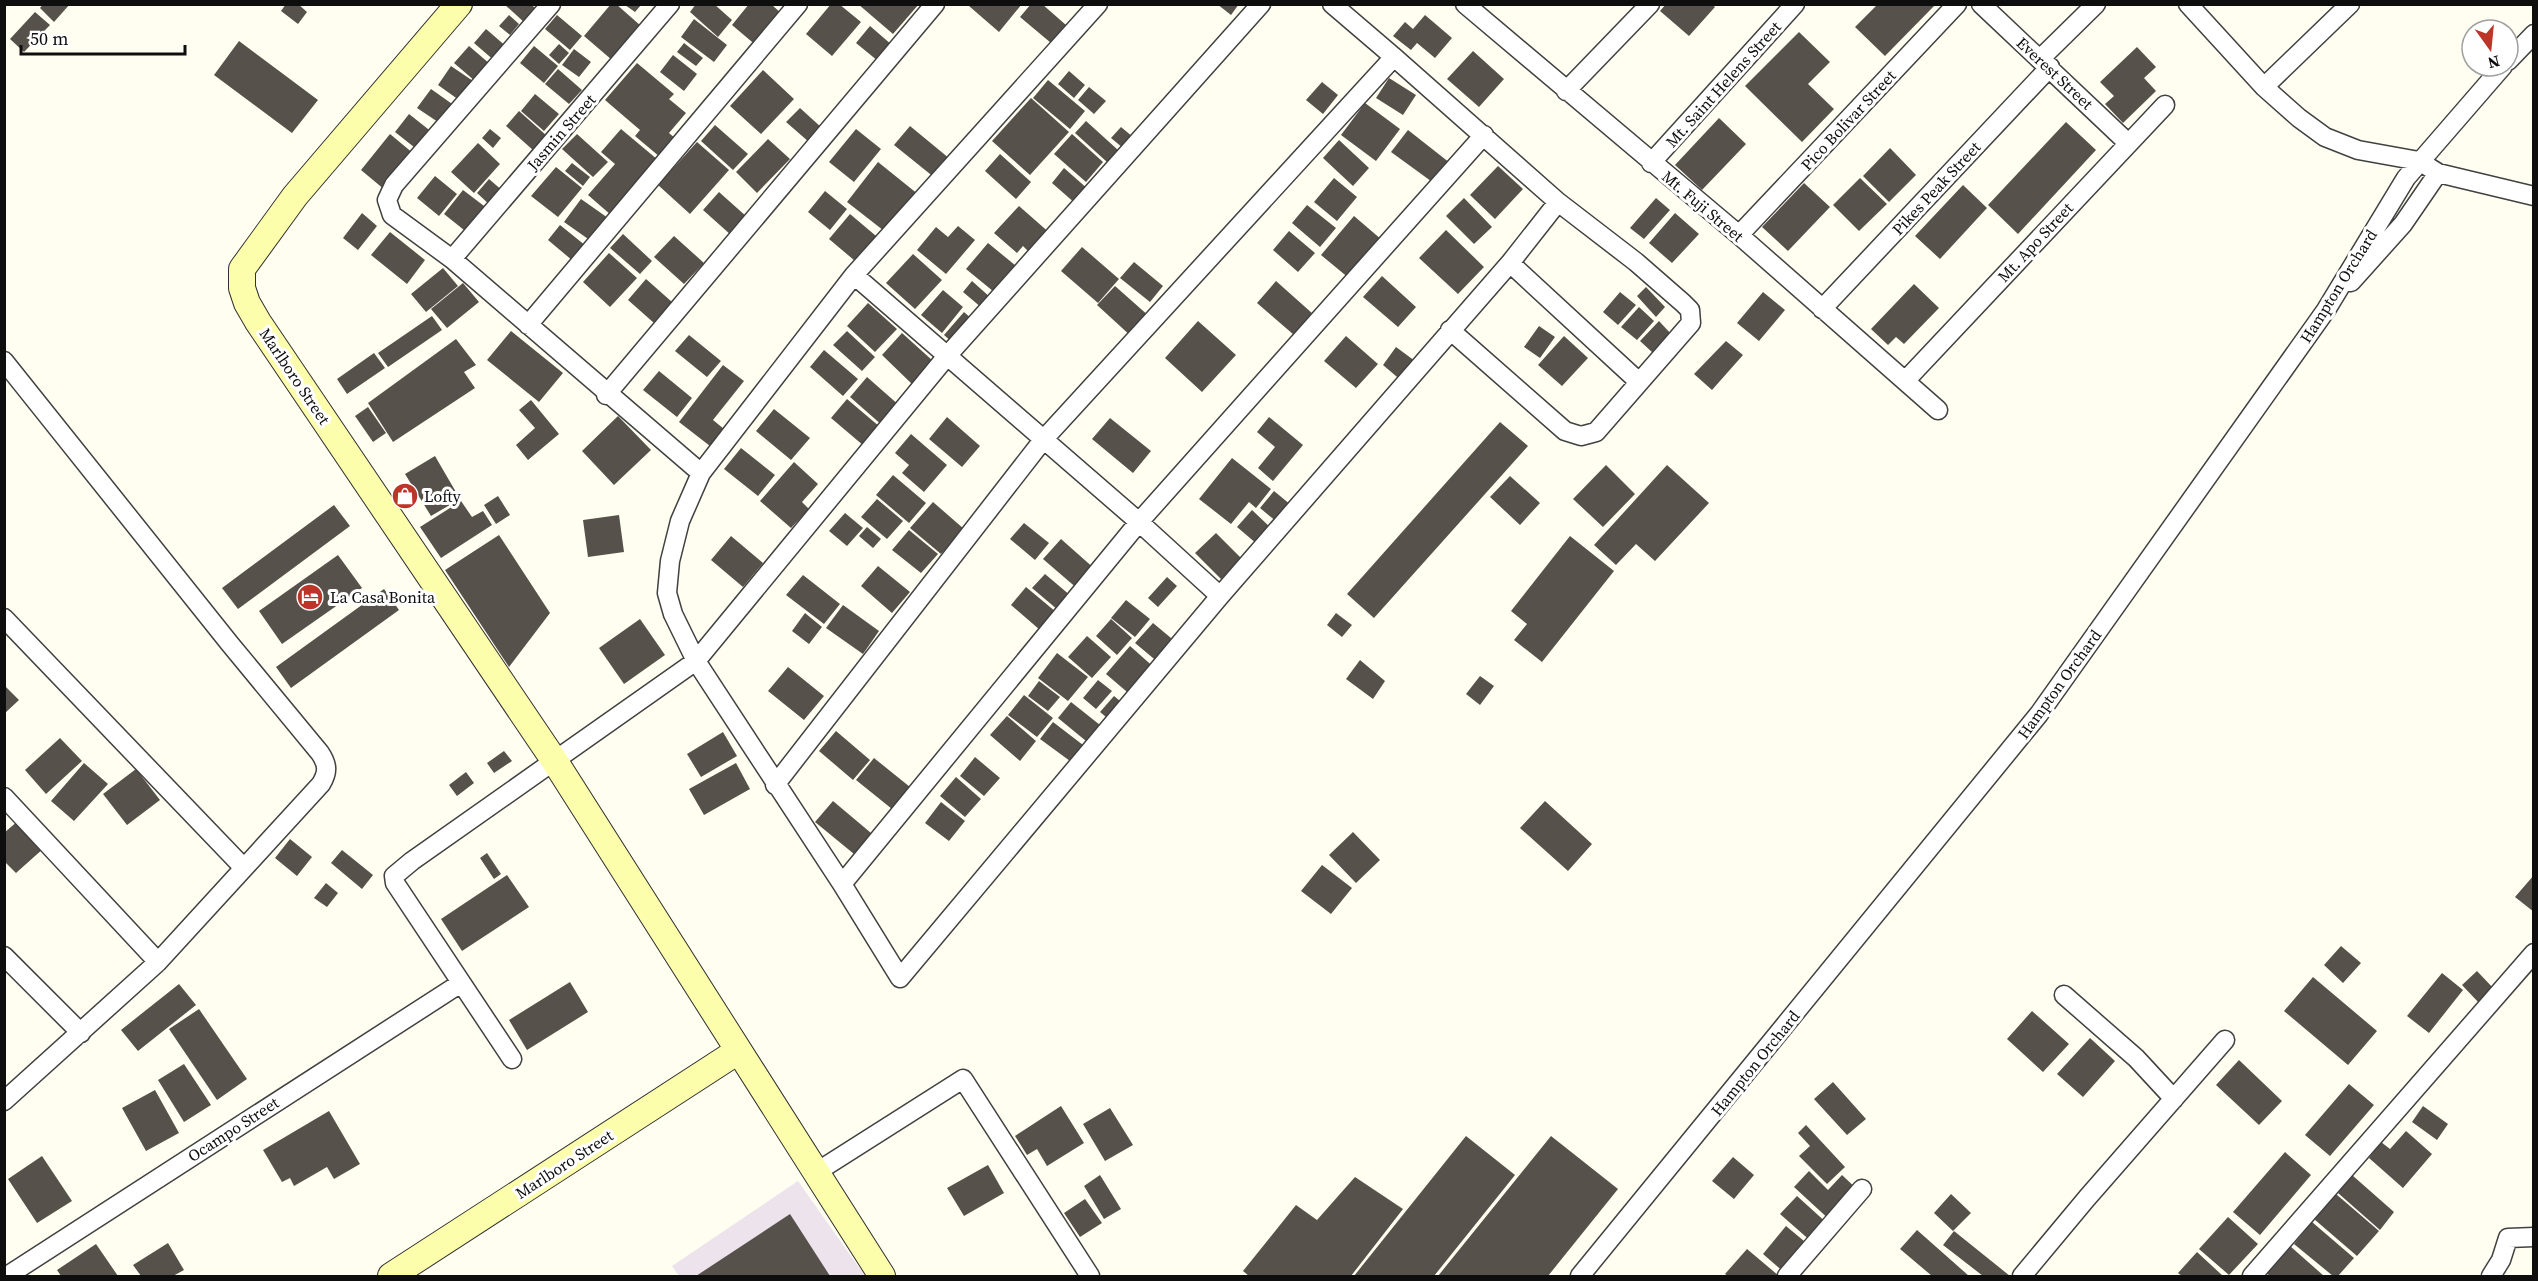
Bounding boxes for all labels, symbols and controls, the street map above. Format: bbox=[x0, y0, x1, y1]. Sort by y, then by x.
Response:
street label: Mt. Saint Helens Street bbox=[1660, 16, 1786, 152]
scale bar bbox=[21, 18, 184, 56]
north arrow bbox=[2460, 18, 2520, 78]
text: 50 m bbox=[30, 26, 68, 51]
street label: Everest Street bbox=[2012, 32, 2099, 115]
text: N bbox=[2485, 50, 2502, 75]
street label: Pico Bolivar Street bbox=[1795, 64, 1901, 175]
street label: Jasmin Street bbox=[521, 88, 601, 176]
street label: Pikes Peak Street bbox=[1887, 136, 1986, 240]
street label: Mt. Fuji Street bbox=[1657, 165, 1749, 247]
street label: Mt. Apo Street bbox=[1992, 197, 2078, 287]
street label: Hampton Orchard bbox=[2294, 225, 2382, 347]
street label: Marlboro Street bbox=[255, 323, 336, 429]
shop icon: Lofty bbox=[390, 481, 420, 511]
place label: Lofty bbox=[424, 485, 462, 507]
hotel icon: La Casa Bonita bbox=[295, 582, 325, 612]
place label: La Casa Bonita bbox=[330, 586, 436, 608]
street label: Hampton Orchard bbox=[2012, 625, 2106, 743]
street label: Hampton Orchard bbox=[1706, 1006, 1804, 1120]
street label: Ocampo Street bbox=[183, 1091, 284, 1167]
street label: Marlboro Street bbox=[511, 1124, 618, 1204]

